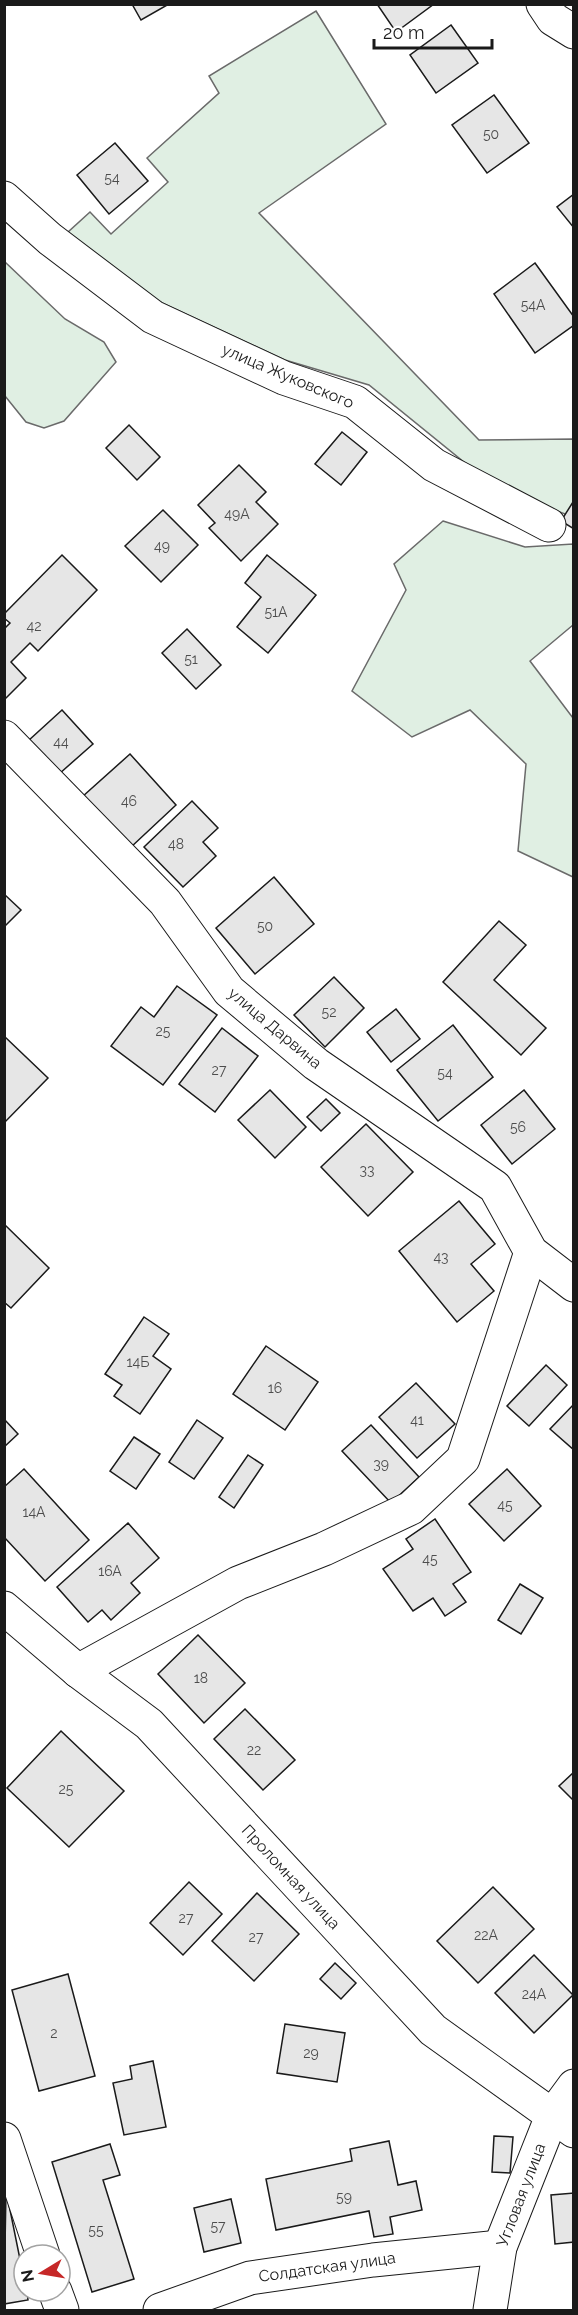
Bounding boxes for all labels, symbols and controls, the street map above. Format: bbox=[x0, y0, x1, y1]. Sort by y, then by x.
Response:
scale bar bbox=[374, 12, 492, 50]
text: 20 m bbox=[383, 22, 425, 43]
house number: 50 bbox=[483, 126, 499, 142]
house number: 54 bbox=[104, 170, 120, 186]
house number: 54А bbox=[521, 297, 546, 313]
street label: улица Жуковского bbox=[219, 340, 357, 412]
house number: 49А bbox=[224, 506, 250, 522]
house number: 49 bbox=[154, 538, 170, 554]
house number: 51А bbox=[264, 604, 288, 620]
house number: 42 bbox=[27, 618, 41, 634]
house number: 51 bbox=[184, 651, 198, 667]
house number: 44 bbox=[53, 734, 69, 750]
house number: 46 bbox=[121, 793, 137, 809]
house number: 48 bbox=[168, 836, 184, 852]
house number: 50 bbox=[257, 918, 273, 934]
street label: улица Дарвина bbox=[224, 983, 326, 1073]
house number: 52 bbox=[322, 1004, 336, 1020]
house number: 25 bbox=[156, 1023, 171, 1039]
house number: 27 bbox=[212, 1062, 227, 1078]
house number: 54 bbox=[437, 1065, 453, 1081]
house number: 56 bbox=[510, 1119, 526, 1135]
house number: 33 bbox=[360, 1162, 374, 1178]
house number: 43 bbox=[433, 1249, 449, 1265]
house number: 14Б bbox=[127, 1354, 149, 1370]
house number: 16 bbox=[268, 1380, 282, 1396]
house number: 41 bbox=[410, 1412, 424, 1428]
house number: 39 bbox=[373, 1456, 389, 1472]
house number: 45 bbox=[497, 1497, 513, 1513]
house number: 14А bbox=[22, 1504, 46, 1520]
house number: 45 bbox=[422, 1551, 438, 1567]
house number: 16А bbox=[98, 1563, 122, 1579]
house number: 18 bbox=[194, 1670, 208, 1686]
house number: 22 bbox=[247, 1742, 261, 1758]
house number: 25 bbox=[59, 1781, 74, 1797]
street label: Проломная улица bbox=[238, 1821, 344, 1933]
house number: 27 bbox=[179, 1910, 194, 1926]
house number: 22А bbox=[474, 1927, 499, 1943]
house number: 27 bbox=[249, 1929, 264, 1945]
house number: 24А bbox=[522, 1986, 547, 2002]
house number: 2 bbox=[50, 2025, 58, 2041]
house number: 29 bbox=[303, 2045, 319, 2061]
street label: Угловая улица bbox=[493, 2141, 549, 2249]
house number: 59 bbox=[336, 2189, 352, 2205]
house number: 57 bbox=[210, 2218, 226, 2234]
house number: 55 bbox=[88, 2222, 104, 2238]
north arrow bbox=[12, 2243, 72, 2303]
street label: Солдатская улица bbox=[257, 2248, 397, 2286]
text: N bbox=[17, 2268, 38, 2284]

